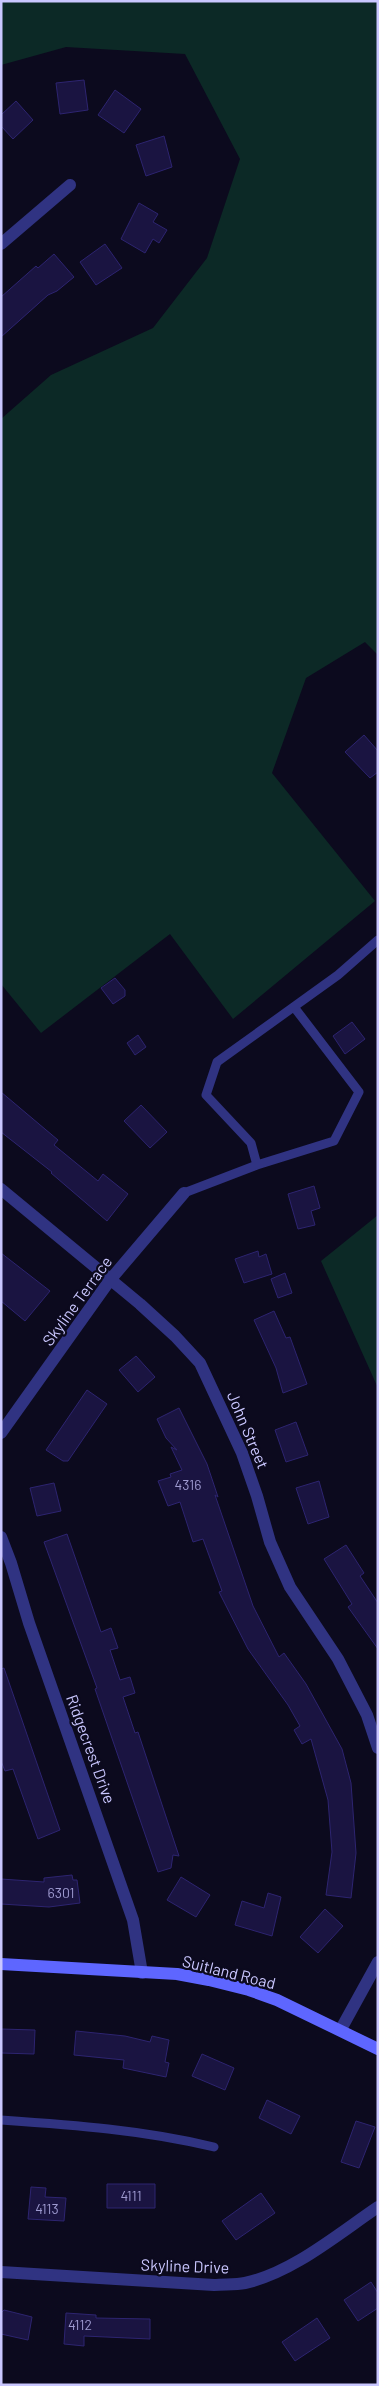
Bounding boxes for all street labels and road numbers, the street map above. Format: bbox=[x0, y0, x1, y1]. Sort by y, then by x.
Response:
street label: Skyline Terrace bbox=[38, 1252, 115, 1349]
street label: John Street bbox=[224, 1388, 273, 1471]
street label: Ridgecrest Drive bbox=[63, 1692, 120, 1806]
street label: Suitland Road bbox=[180, 1951, 278, 1992]
street label: Skyline Drive bbox=[141, 2254, 230, 2277]

